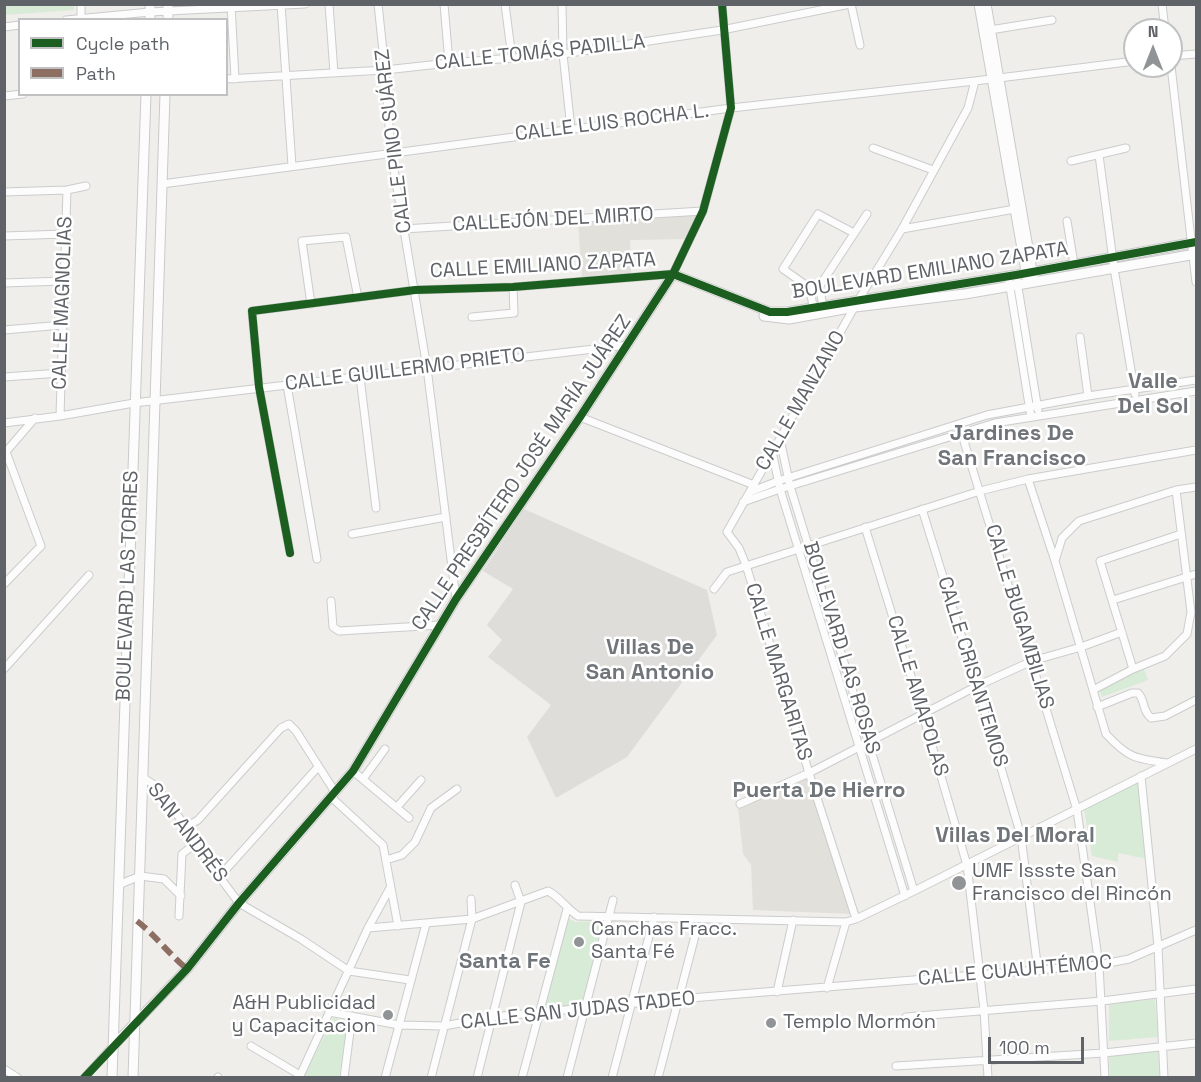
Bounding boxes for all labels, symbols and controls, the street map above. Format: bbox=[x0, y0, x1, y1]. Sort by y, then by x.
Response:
legend bbox=[18, 18, 228, 96]
north arrow bbox=[1123, 18, 1183, 78]
text: N bbox=[1148, 21, 1158, 42]
street label: CALLE TOMÁS PADILLA bbox=[434, 30, 646, 76]
text: Cycle path bbox=[76, 32, 170, 55]
street label: CALLE PINO SUÁREZ bbox=[371, 47, 417, 235]
text: Path bbox=[76, 62, 116, 85]
street label: CALLE LUIS ROCHA L. bbox=[514, 99, 710, 147]
street label: CALLEJÓN DEL MIRTO bbox=[452, 203, 654, 237]
street label: CALLE MAGNOLIAS bbox=[48, 216, 78, 390]
street label: BOULEVARD EMILIANO ZAPATA bbox=[790, 237, 1070, 305]
street label: CALLE EMILIANO ZAPATA bbox=[429, 248, 657, 284]
street label: CALLE PRESBÍTERO JOSÉ MARÍA JUÁREZ bbox=[407, 311, 637, 635]
street label: CALLE MANZANO bbox=[751, 327, 851, 475]
street label: CALLE GUILLERMO PRIETO bbox=[284, 343, 526, 397]
district label: Valle Del Sol bbox=[1117, 369, 1189, 420]
district label: Jardines De San Francisco bbox=[938, 421, 1086, 472]
street label: BOULEVARD LAS TORRES bbox=[112, 470, 144, 702]
street label: CALLE BUGAMBILIAS bbox=[979, 522, 1059, 712]
street label: BOULEVARD LAS ROSAS bbox=[797, 539, 885, 757]
street label: CALLE CRISANTEMOS bbox=[932, 574, 1012, 770]
street label: CALLE MARGARITAS bbox=[740, 580, 816, 764]
street label: CALLE AMAPOLAS bbox=[881, 613, 953, 779]
district label: Villas De San Antonio bbox=[586, 635, 714, 686]
street label: SAN ANDRÉS bbox=[142, 778, 232, 888]
district label: Puerta De Hierro bbox=[733, 778, 905, 804]
district label: Villas Del Moral bbox=[935, 823, 1095, 849]
place label: UMF Issste San Francisco del Rincón bbox=[972, 860, 1172, 907]
marker: UMF Issste San Francisco del Rincón bbox=[950, 874, 968, 892]
place label: Canchas Fracc. Santa Fé bbox=[591, 918, 737, 965]
marker: Canchas Fracc. Santa Fé bbox=[572, 935, 586, 949]
district label: Santa Fe bbox=[459, 949, 551, 975]
street label: CALLE CUAUHTÉMOC bbox=[917, 951, 1113, 991]
street label: CALLE SAN JUDAS TADEO bbox=[460, 987, 696, 1035]
place label: A&H Publicidad y Capacitacion bbox=[231, 992, 376, 1039]
marker: A&H Publicidad y Capacitacion bbox=[381, 1008, 395, 1022]
place label: Templo Mormón bbox=[783, 1011, 936, 1035]
marker: Templo Mormón bbox=[764, 1016, 778, 1030]
scale bar bbox=[991, 1025, 1087, 1063]
text: 100 m bbox=[999, 1036, 1050, 1059]

